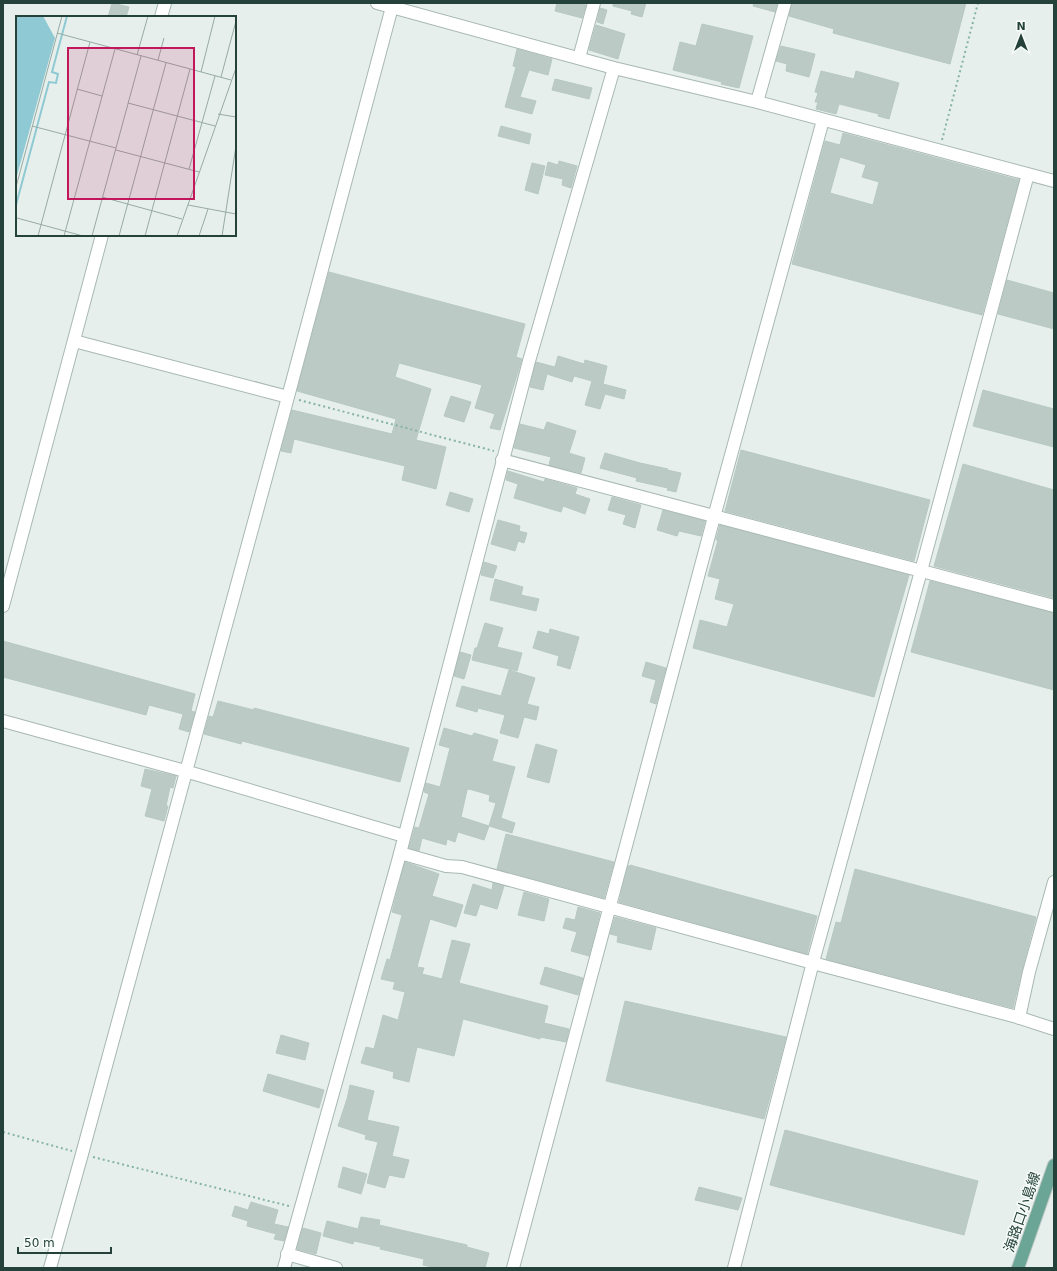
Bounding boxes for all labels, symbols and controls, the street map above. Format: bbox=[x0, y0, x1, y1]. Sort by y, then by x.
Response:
inset map bbox=[16, 16, 236, 236]
north arrow bbox=[1001, 16, 1041, 56]
text: N bbox=[1016, 20, 1026, 33]
street label: 海路口小島線 bbox=[1001, 1170, 1043, 1254]
scale bar bbox=[18, 1229, 111, 1255]
text: 50 m bbox=[24, 1236, 55, 1250]

